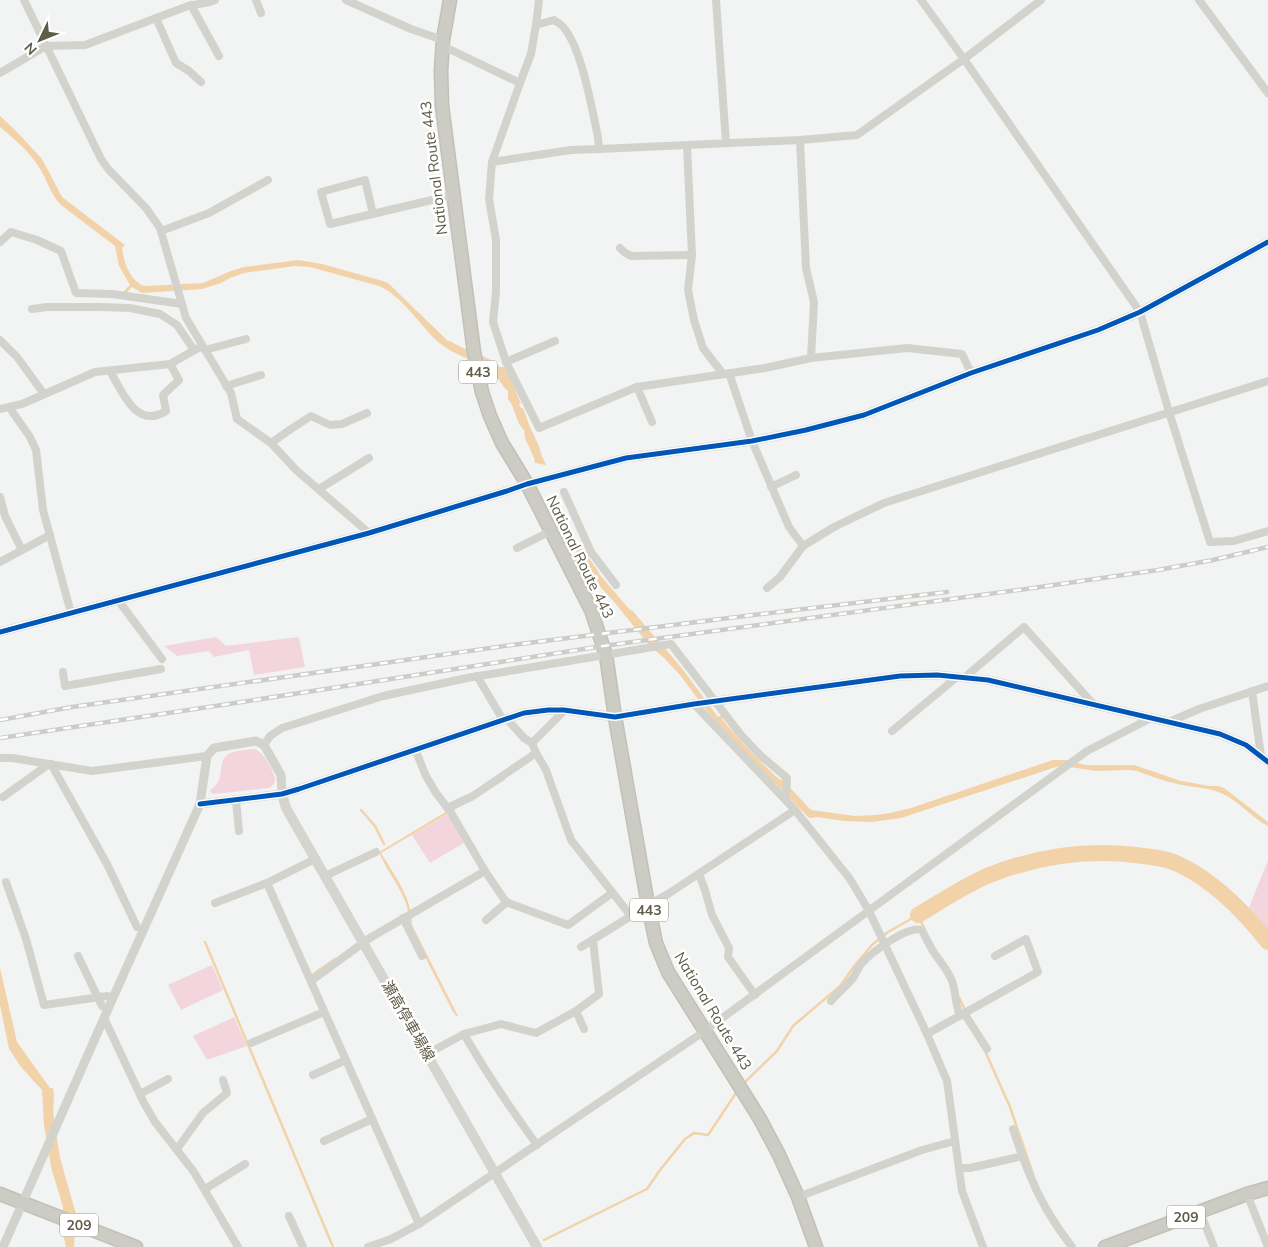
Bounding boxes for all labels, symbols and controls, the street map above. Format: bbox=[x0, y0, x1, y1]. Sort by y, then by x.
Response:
north arrow bbox=[15, 15, 65, 65]
text: N bbox=[20, 39, 41, 59]
street label: National Route 443 bbox=[416, 100, 451, 236]
road number: 443 bbox=[459, 361, 497, 384]
street label: National Route 443 bbox=[542, 492, 618, 621]
road number: 443 bbox=[630, 898, 668, 922]
street label: National Route 443 bbox=[671, 948, 756, 1073]
street label: 瀬高停車場線 bbox=[378, 977, 439, 1064]
road number: 209 bbox=[1167, 1206, 1205, 1228]
road number: 209 bbox=[60, 1214, 98, 1236]

